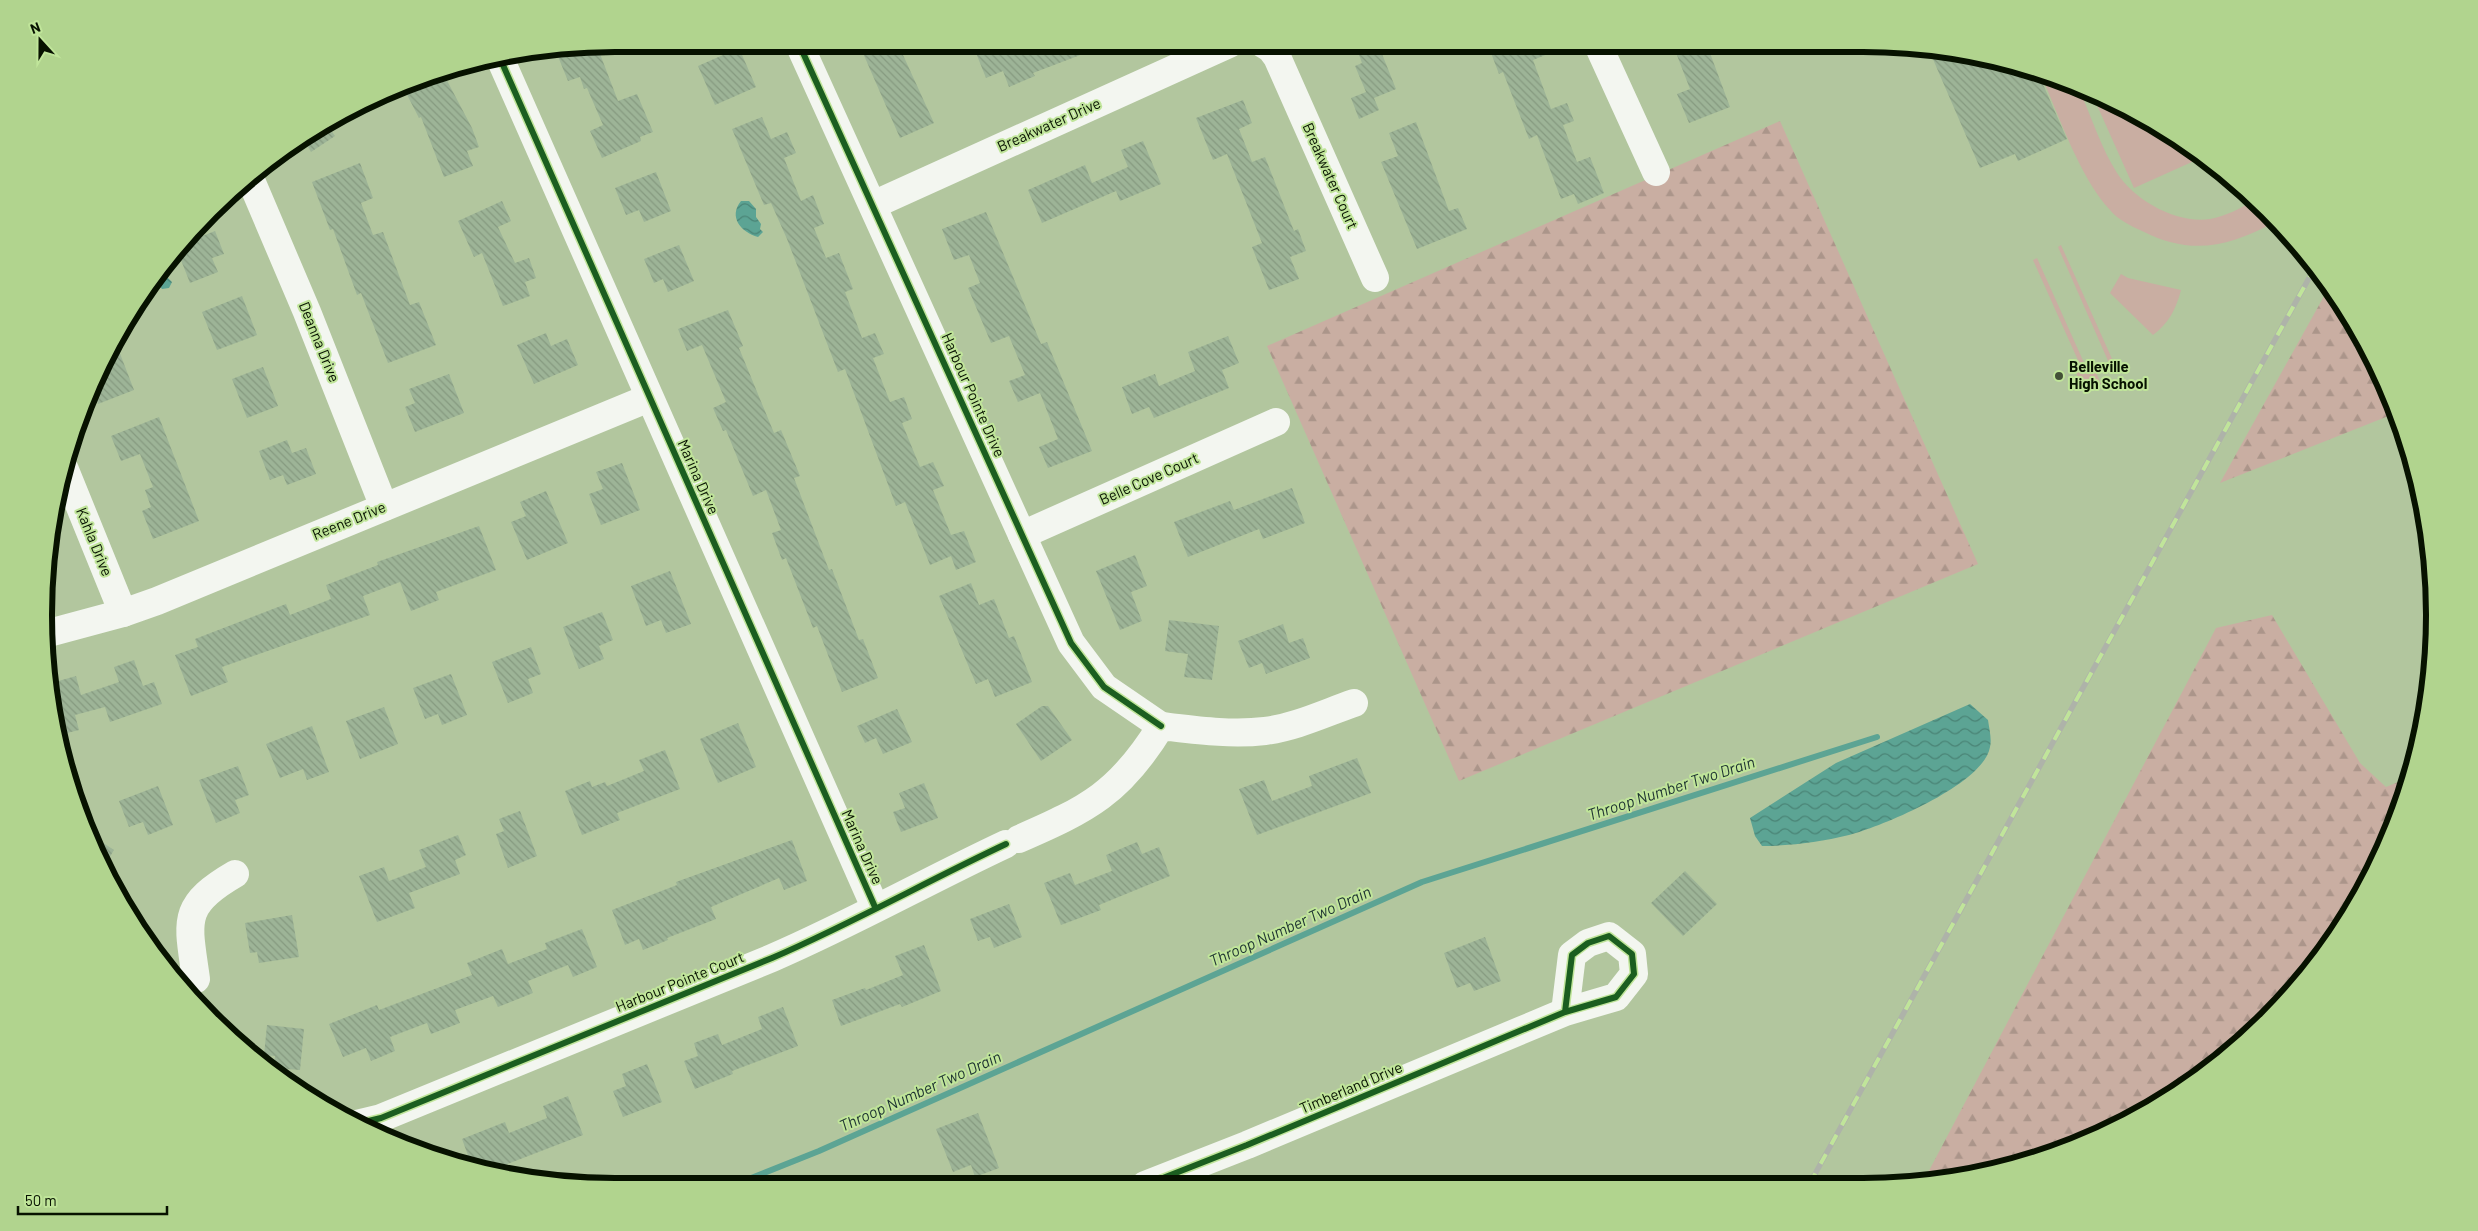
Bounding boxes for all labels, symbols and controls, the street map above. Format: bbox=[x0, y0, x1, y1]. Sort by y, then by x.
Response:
north arrow bbox=[15, 15, 65, 65]
text: N bbox=[28, 18, 43, 37]
street label: Breakwater Drive bbox=[994, 93, 1103, 155]
street label: Breakwater Court bbox=[1299, 120, 1362, 231]
street label: Deanna Drive bbox=[296, 299, 344, 384]
street label: Harbour Pointe Drive bbox=[938, 330, 1009, 459]
place label: Belleville High School bbox=[2069, 357, 2147, 392]
marker: Belleville High School bbox=[2053, 370, 2065, 382]
street label: Marina Drive bbox=[674, 436, 723, 517]
street label: Belle Cove Court bbox=[1096, 448, 1201, 508]
street label: Reene Drive bbox=[309, 497, 388, 543]
street label: Kahla Drive bbox=[73, 505, 117, 579]
water label: Throop Number Two Drain bbox=[1585, 751, 1757, 824]
street label: Marina Drive bbox=[838, 806, 887, 887]
water label: Throop Number Two Drain bbox=[1206, 881, 1374, 970]
street label: Harbour Pointe Court bbox=[613, 947, 747, 1015]
water label: Throop Number Two Drain bbox=[836, 1046, 1004, 1135]
street label: Timberland Drive bbox=[1297, 1057, 1405, 1117]
scale bar bbox=[18, 1184, 166, 1216]
text: 50 m bbox=[25, 1191, 57, 1209]

